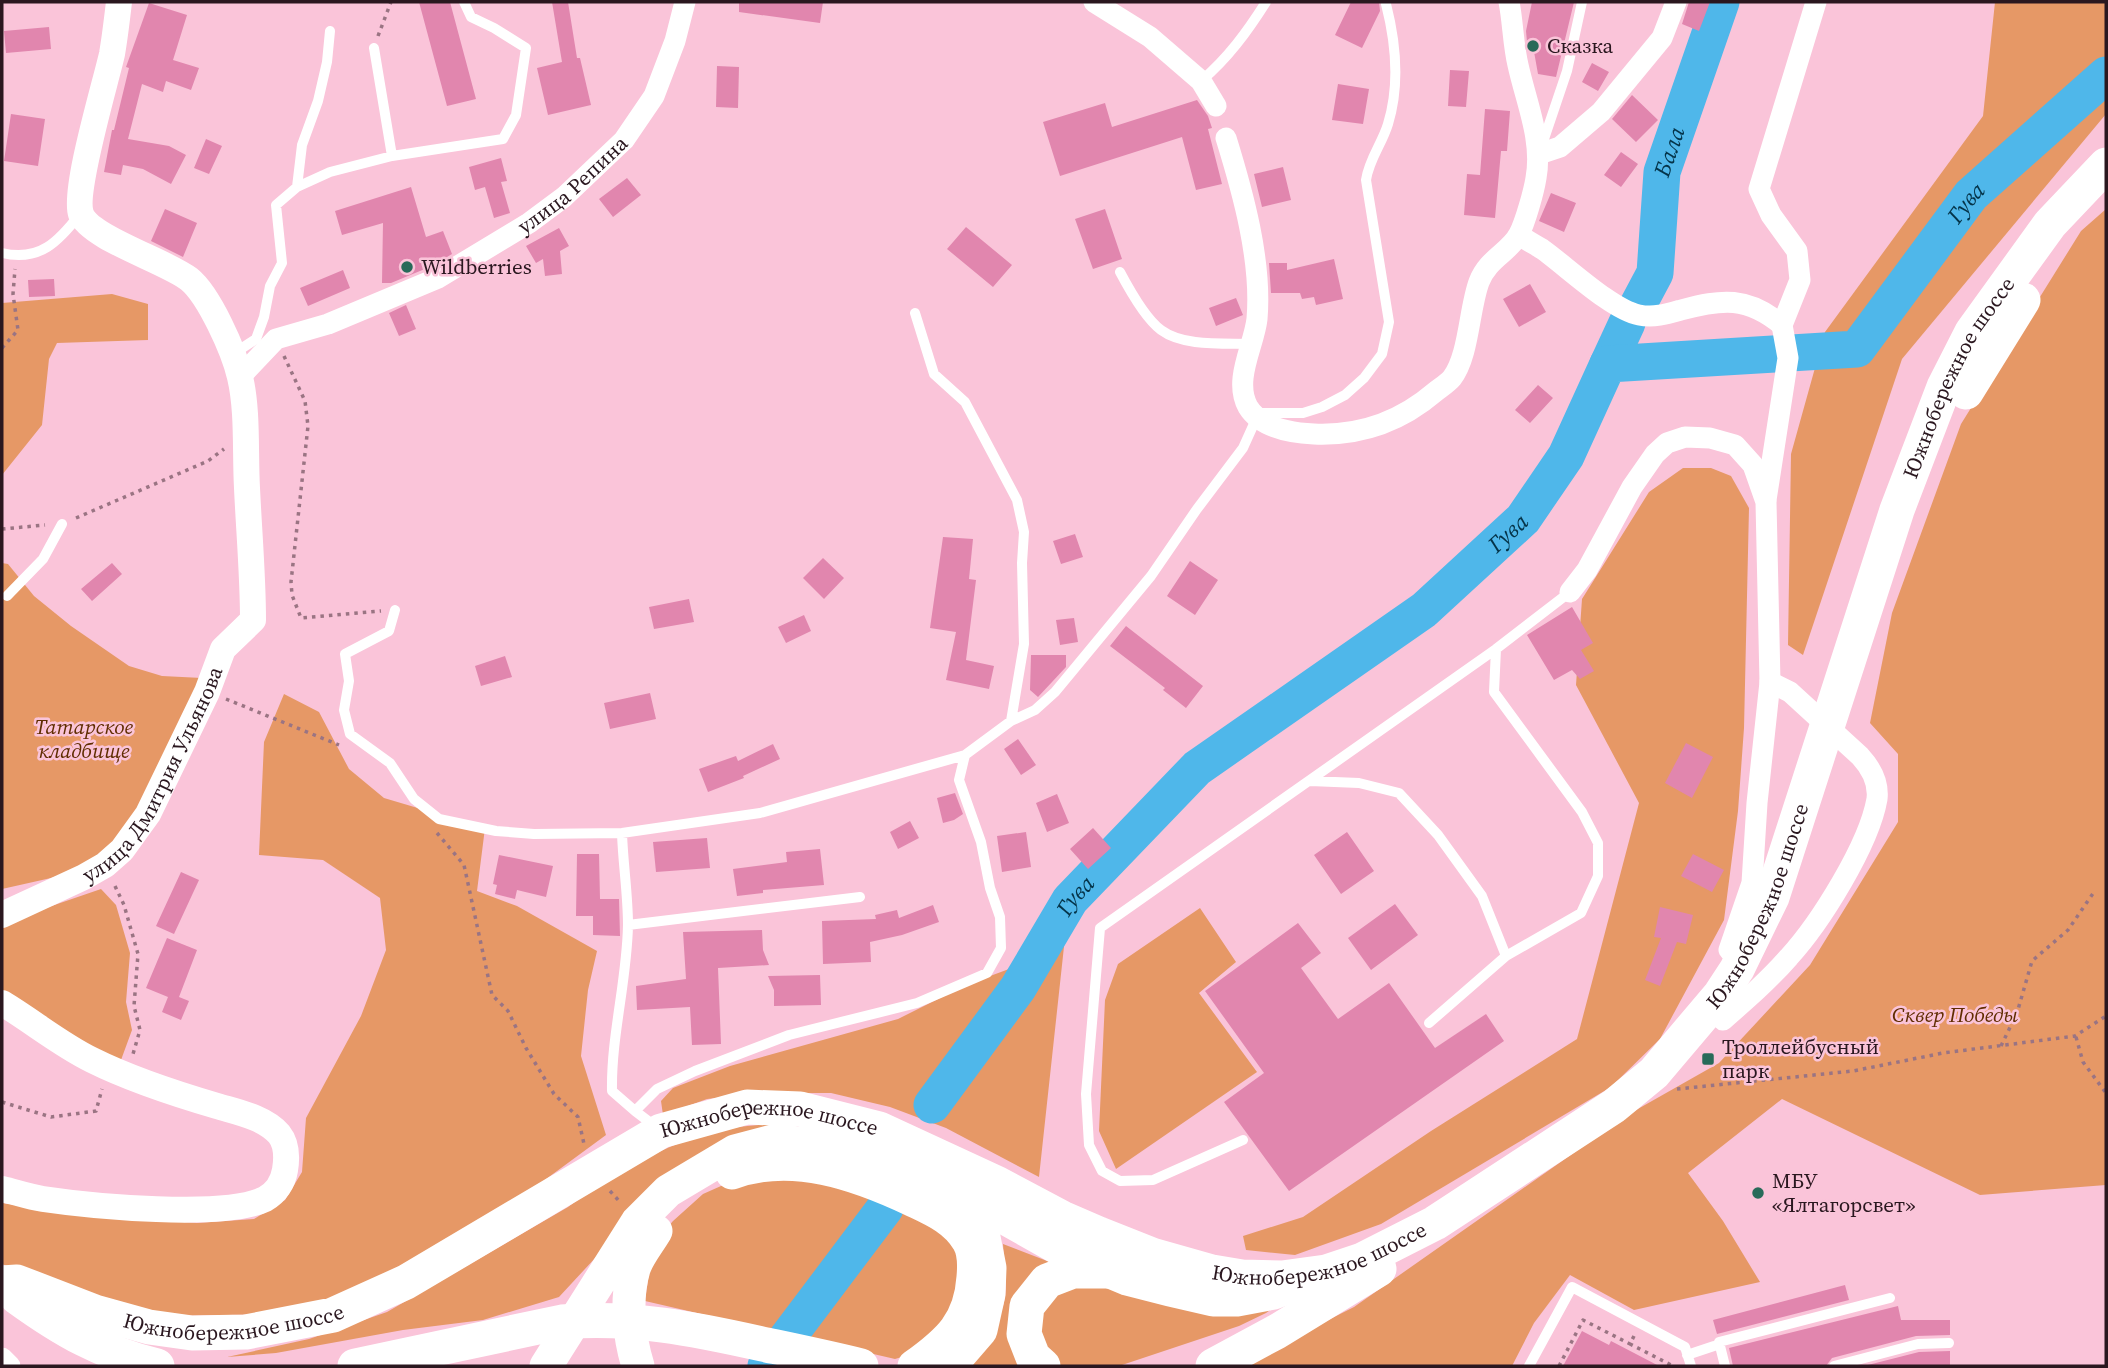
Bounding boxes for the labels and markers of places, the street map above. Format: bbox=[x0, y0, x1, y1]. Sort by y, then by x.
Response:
place label: Сказка bbox=[1547, 31, 1614, 60]
marker: Сказка bbox=[1525, 38, 1541, 54]
place label: Wildberries bbox=[421, 252, 532, 281]
marker: Wildberries bbox=[399, 259, 415, 275]
place label: Троллейбусный парк bbox=[1722, 1032, 1879, 1085]
marker: Троллейбусный парк bbox=[1700, 1051, 1716, 1067]
place label: МБУ «Ялтагорсвет» bbox=[1772, 1166, 1915, 1219]
marker: МБУ «Ялтагорсвет» bbox=[1750, 1185, 1766, 1201]

